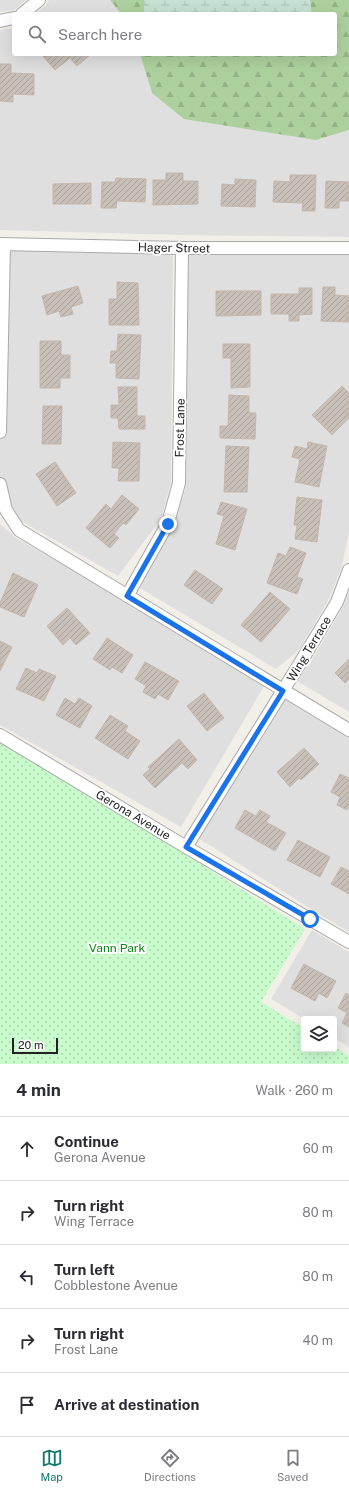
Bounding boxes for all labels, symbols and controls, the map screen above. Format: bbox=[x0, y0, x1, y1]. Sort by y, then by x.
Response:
search box bbox=[12, 12, 337, 56]
icon: search bbox=[26, 23, 48, 45]
text: Search here bbox=[58, 26, 142, 43]
street label: Hager Street bbox=[138, 240, 211, 256]
street label: Frost Lane bbox=[172, 398, 188, 458]
route end bbox=[159, 515, 177, 533]
street label: Wing Terrace bbox=[284, 614, 334, 684]
street label: Gerona Avenue bbox=[93, 787, 173, 843]
route start bbox=[301, 910, 319, 928]
park label: Vann Park bbox=[89, 941, 146, 955]
map controls bbox=[301, 1016, 337, 1052]
button: layers bbox=[301, 1016, 337, 1052]
scale bar bbox=[12, 1036, 58, 1055]
text: 20 m bbox=[18, 1039, 43, 1051]
text: 4 min bbox=[16, 1080, 61, 1100]
text: Walk · 260 m bbox=[255, 1083, 333, 1098]
text: Continue bbox=[54, 1133, 119, 1150]
icon: ahead bbox=[16, 1138, 38, 1160]
text: 60 m bbox=[303, 1141, 333, 1156]
text: Gerona Avenue bbox=[54, 1150, 146, 1165]
text: Turn right bbox=[54, 1197, 124, 1214]
icon: right bbox=[16, 1202, 38, 1224]
text: 80 m bbox=[302, 1205, 333, 1220]
text: Wing Terrace bbox=[54, 1214, 134, 1229]
text: Turn left bbox=[54, 1261, 115, 1278]
icon: left bbox=[16, 1266, 38, 1288]
text: 80 m bbox=[302, 1269, 333, 1284]
text: Cobblestone Avenue bbox=[54, 1278, 178, 1293]
text: Turn right bbox=[54, 1325, 124, 1342]
icon: right bbox=[16, 1330, 38, 1352]
text: 40 m bbox=[302, 1333, 333, 1348]
text: Frost Lane bbox=[54, 1342, 118, 1357]
icon: arrive bbox=[16, 1394, 38, 1416]
text: Arrive at destination bbox=[54, 1396, 199, 1413]
tab: Map bbox=[41, 1447, 63, 1483]
tab: Directions bbox=[144, 1447, 196, 1483]
tab: Saved bbox=[277, 1447, 308, 1483]

